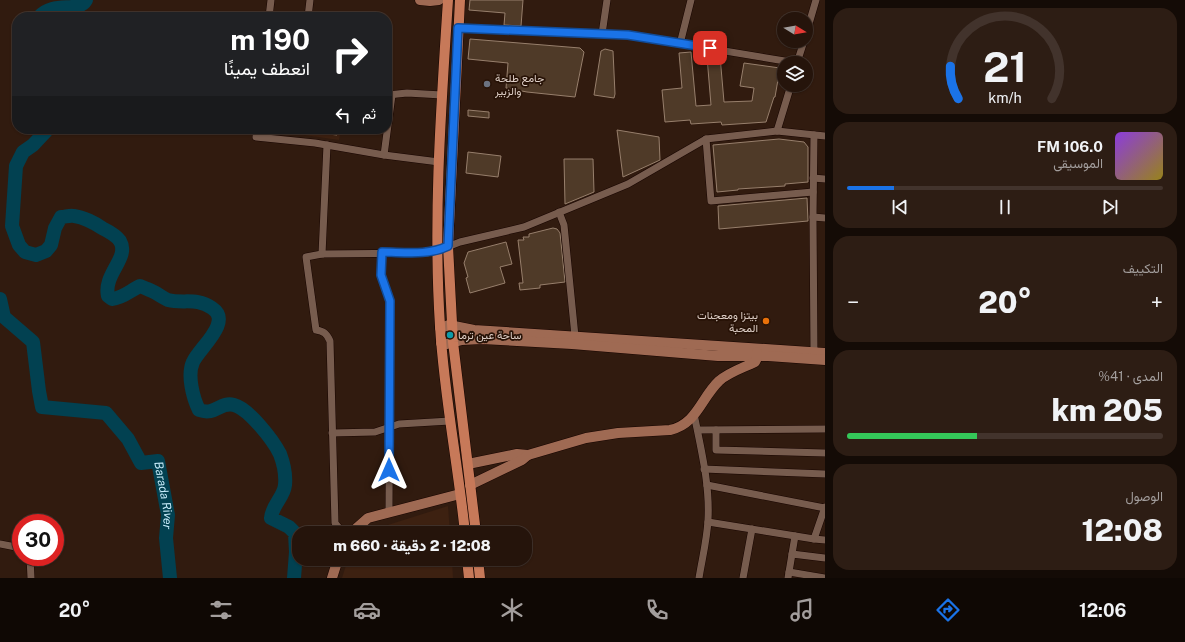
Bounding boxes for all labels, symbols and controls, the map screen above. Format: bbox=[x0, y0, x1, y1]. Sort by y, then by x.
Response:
north arrow bbox=[777, 12, 813, 48]
map controls bbox=[777, 12, 813, 92]
text: 190 m bbox=[230, 23, 310, 56]
icon: right bbox=[324, 28, 376, 80]
pin bbox=[693, 31, 727, 65]
icon: arrive bbox=[699, 37, 721, 59]
text: 21 bbox=[983, 42, 1027, 91]
button: layers bbox=[777, 56, 813, 92]
text: انعطف يمينًا bbox=[224, 58, 310, 79]
place label: جامع طلحة والزبير bbox=[494, 72, 544, 98]
marker: جامع طلحة والزبير bbox=[482, 79, 492, 89]
text: km/h bbox=[988, 89, 1022, 106]
icon: left bbox=[332, 104, 354, 126]
text: ثم bbox=[362, 105, 376, 122]
text: 106.0 FM bbox=[1037, 138, 1103, 155]
text: الموسيقى bbox=[1053, 156, 1103, 171]
icon: previous bbox=[889, 196, 911, 218]
icon: pause bbox=[994, 196, 1016, 218]
icon: next bbox=[1099, 196, 1121, 218]
text: التكييف bbox=[1123, 261, 1163, 276]
text: 20° bbox=[978, 284, 1032, 320]
text: − bbox=[847, 289, 859, 315]
text: + bbox=[1151, 289, 1163, 315]
place label: بيتزا ومعجنات المحبة bbox=[697, 309, 758, 335]
marker: بيتزا ومعجنات المحبة bbox=[761, 316, 771, 326]
place label: ساحة عين ترما bbox=[458, 329, 522, 342]
marker: ساحة عين ترما bbox=[445, 330, 455, 340]
text: المدى · 41% bbox=[1098, 369, 1163, 384]
text: 205 km bbox=[1051, 392, 1163, 428]
position arrow bbox=[368, 449, 410, 491]
water label: Barada River bbox=[151, 460, 175, 530]
text: الوصول bbox=[1125, 489, 1163, 504]
text: 12:08 bbox=[1081, 512, 1163, 548]
speed limit sign: 30 bbox=[12, 514, 64, 566]
text: 12:08 · 2 دقيقة · 660 m bbox=[333, 537, 491, 554]
icon: filters bbox=[207, 596, 235, 624]
icon: car bbox=[353, 596, 381, 624]
icon: climate bbox=[498, 596, 526, 624]
icon: phone bbox=[643, 596, 671, 624]
icon: music bbox=[788, 596, 816, 624]
icon: directions bbox=[934, 596, 962, 624]
text: 20° bbox=[59, 600, 90, 621]
text: 12:06 bbox=[1079, 600, 1126, 621]

